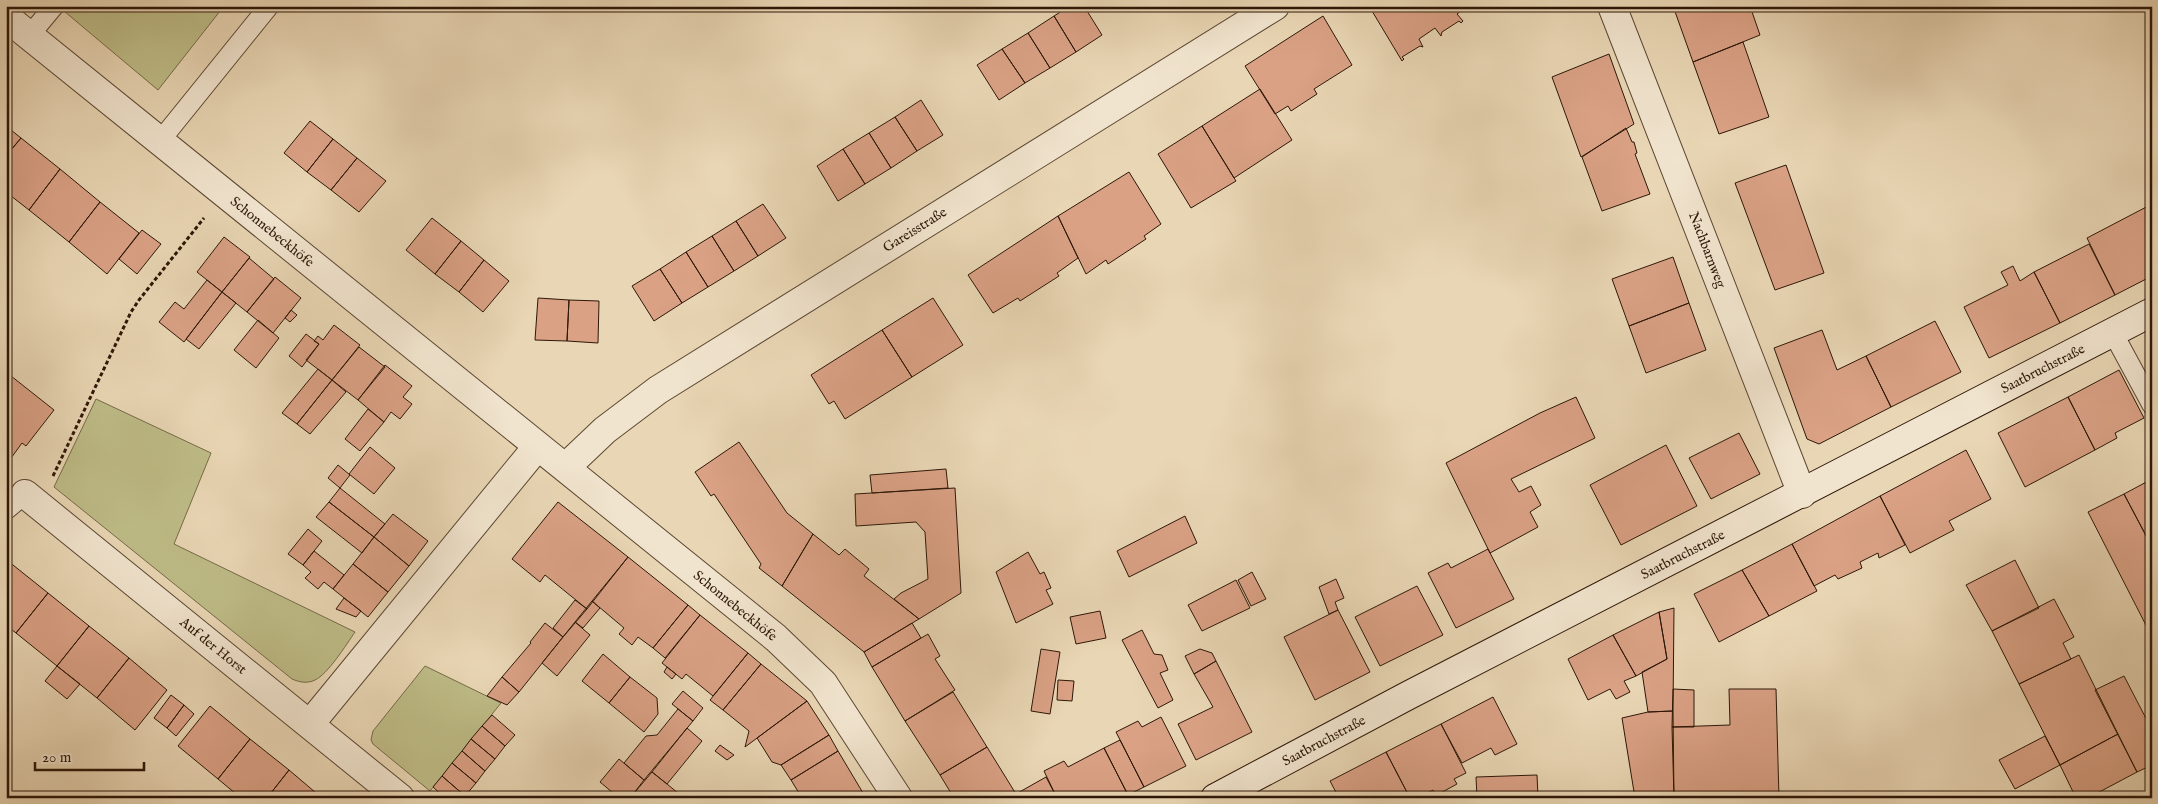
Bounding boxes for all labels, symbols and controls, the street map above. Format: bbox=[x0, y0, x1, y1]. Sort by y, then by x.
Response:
street label: Schonnebeckhöfe bbox=[226, 193, 318, 272]
street label: Gareisstraße bbox=[880, 203, 951, 257]
street label: Nachbarnweg bbox=[1684, 209, 1730, 291]
street label: Saatbruchstraße bbox=[1998, 340, 2089, 398]
street label: Saatbruchstraße bbox=[1638, 526, 1729, 584]
street label: Schonnebeckhöfe bbox=[689, 567, 781, 646]
street label: Auf der Horst bbox=[175, 613, 250, 679]
street label: Saatbruchstraße bbox=[1279, 711, 1369, 771]
scale bar bbox=[35, 739, 144, 771]
text: 20 m bbox=[42, 748, 72, 767]

